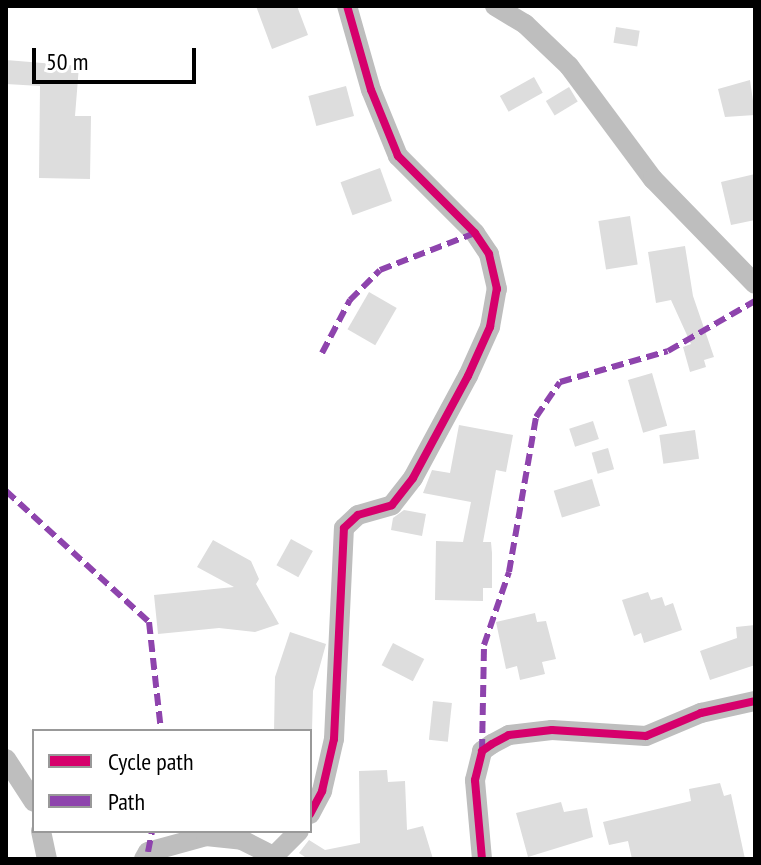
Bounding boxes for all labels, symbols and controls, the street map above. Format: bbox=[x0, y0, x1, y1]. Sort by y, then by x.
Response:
scale bar bbox=[36, 32, 200, 82]
text: 50 m bbox=[46, 46, 88, 77]
legend bbox=[32, 729, 312, 833]
text: Cycle path bbox=[108, 746, 194, 777]
text: Path bbox=[108, 786, 145, 817]

